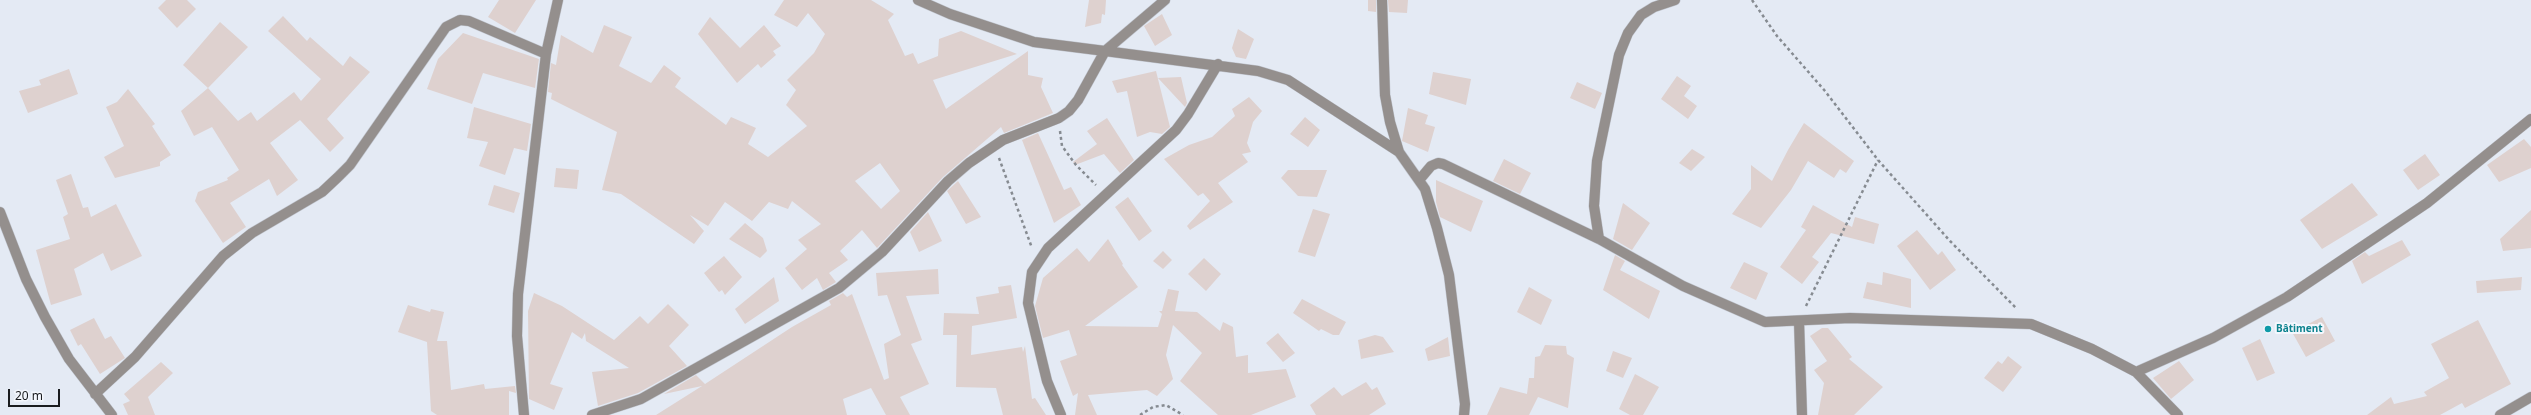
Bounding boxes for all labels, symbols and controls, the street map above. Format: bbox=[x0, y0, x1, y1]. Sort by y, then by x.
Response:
place label: Bâtiment bbox=[2276, 323, 2323, 335]
marker: Bâtiment bbox=[2263, 324, 2273, 334]
scale bar bbox=[10, 381, 62, 407]
text: 20 m bbox=[15, 387, 43, 404]

